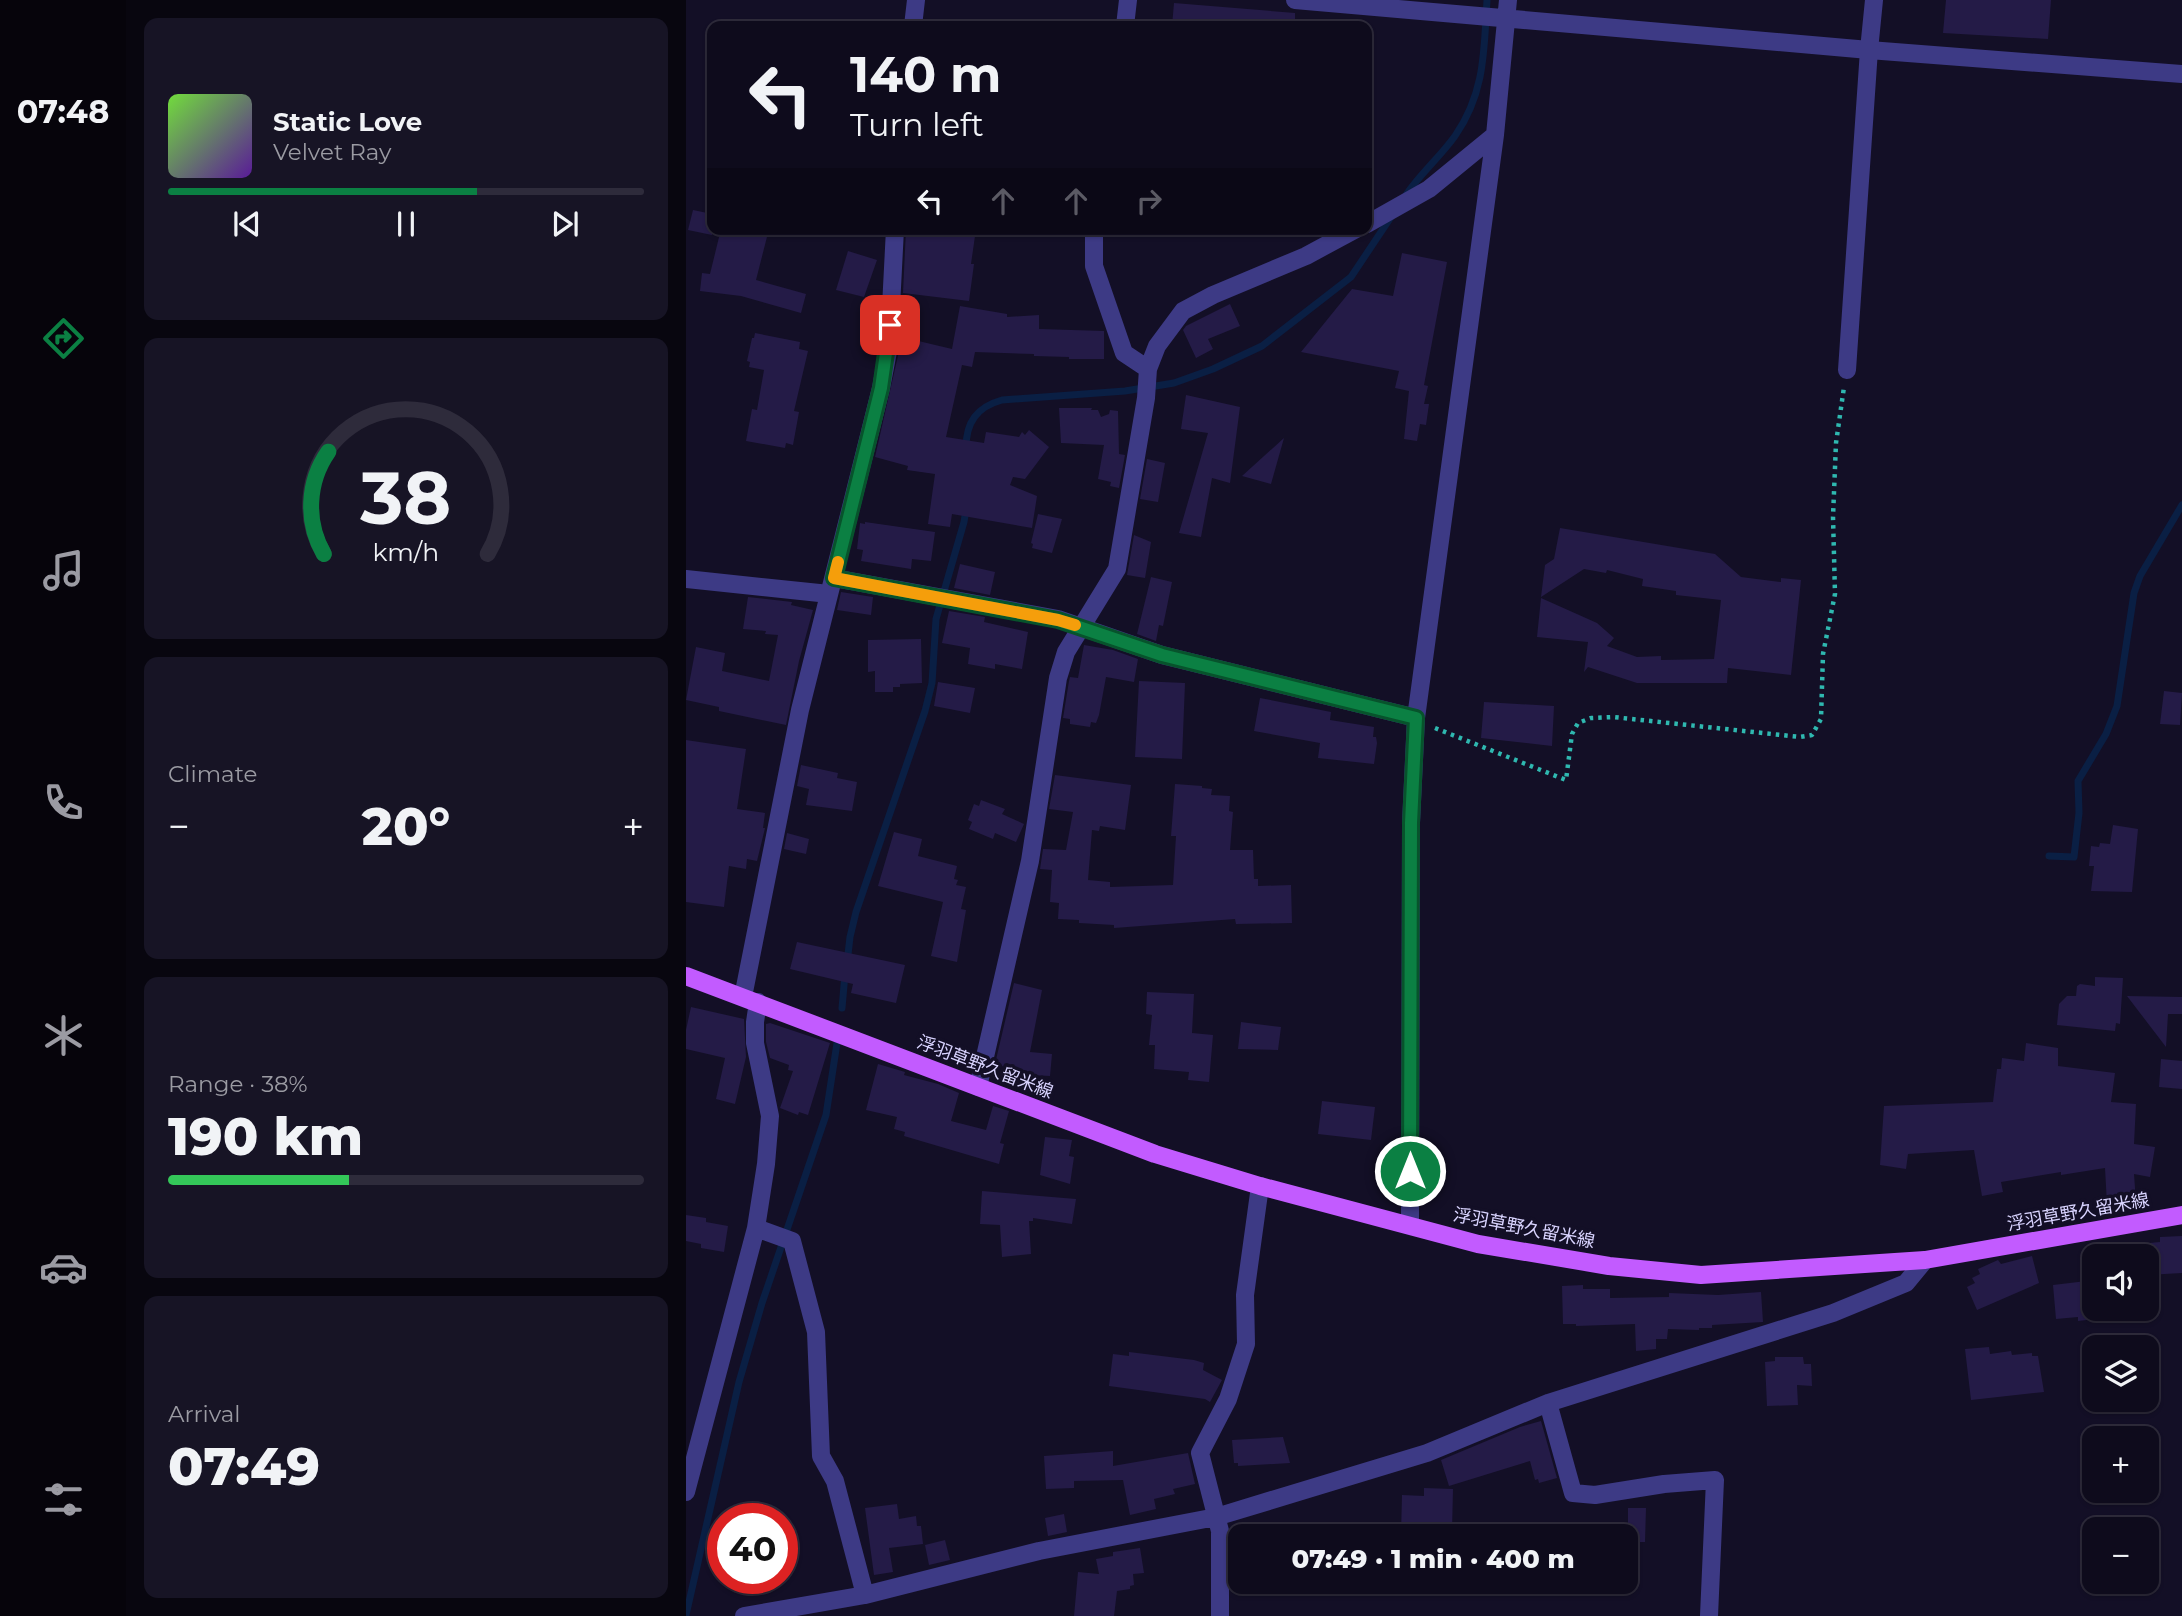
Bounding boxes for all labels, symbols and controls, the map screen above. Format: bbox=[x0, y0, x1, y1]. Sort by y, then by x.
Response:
text: 140 m bbox=[850, 45, 1002, 104]
icon: left bbox=[735, 49, 826, 140]
text: 07:48 bbox=[17, 92, 109, 131]
text: Turn left bbox=[850, 105, 984, 144]
text: Static Love bbox=[273, 106, 422, 138]
text: Velvet Ray bbox=[273, 138, 391, 166]
icon: left bbox=[911, 182, 949, 220]
icon: ahead bbox=[984, 182, 1022, 220]
icon: ahead bbox=[1057, 182, 1095, 220]
icon: right bbox=[1130, 182, 1168, 220]
icon: previous bbox=[228, 205, 266, 243]
icon: pause bbox=[387, 205, 425, 243]
icon: next bbox=[546, 205, 584, 243]
pin bbox=[860, 295, 920, 355]
icon: arrive bbox=[871, 306, 909, 344]
icon: directions bbox=[39, 314, 88, 363]
text: 38 bbox=[359, 455, 452, 543]
text: km/h bbox=[373, 537, 439, 567]
icon: music bbox=[39, 546, 88, 595]
text: Climate bbox=[168, 760, 257, 788]
icon: phone bbox=[39, 778, 88, 827]
text: 20° bbox=[362, 795, 450, 858]
text: − bbox=[168, 803, 190, 850]
text: + bbox=[622, 803, 644, 850]
icon: climate bbox=[39, 1011, 88, 1060]
street label: 浮羽草野久留米線 bbox=[914, 1031, 1056, 1103]
text: Range · 38% bbox=[168, 1070, 308, 1098]
text: 190 km bbox=[168, 1105, 363, 1168]
position arrow bbox=[1373, 1134, 1447, 1208]
street label: 浮羽草野久留米線 bbox=[2005, 1189, 2151, 1235]
street label: 浮羽草野久留米線 bbox=[1451, 1203, 1597, 1253]
icon: car bbox=[39, 1243, 88, 1292]
map controls bbox=[2082, 1244, 2159, 1594]
button: sound bbox=[2082, 1244, 2159, 1321]
button: layers bbox=[2082, 1335, 2159, 1412]
text: Arrival bbox=[168, 1400, 241, 1428]
button: + bbox=[2082, 1426, 2159, 1503]
text: 07:49 bbox=[168, 1435, 320, 1498]
icon: filters bbox=[39, 1475, 88, 1524]
speed limit sign: 40 bbox=[707, 1503, 798, 1594]
button: − bbox=[2082, 1517, 2159, 1594]
text: 07:49 · 1 min · 400 m bbox=[1291, 1543, 1575, 1575]

